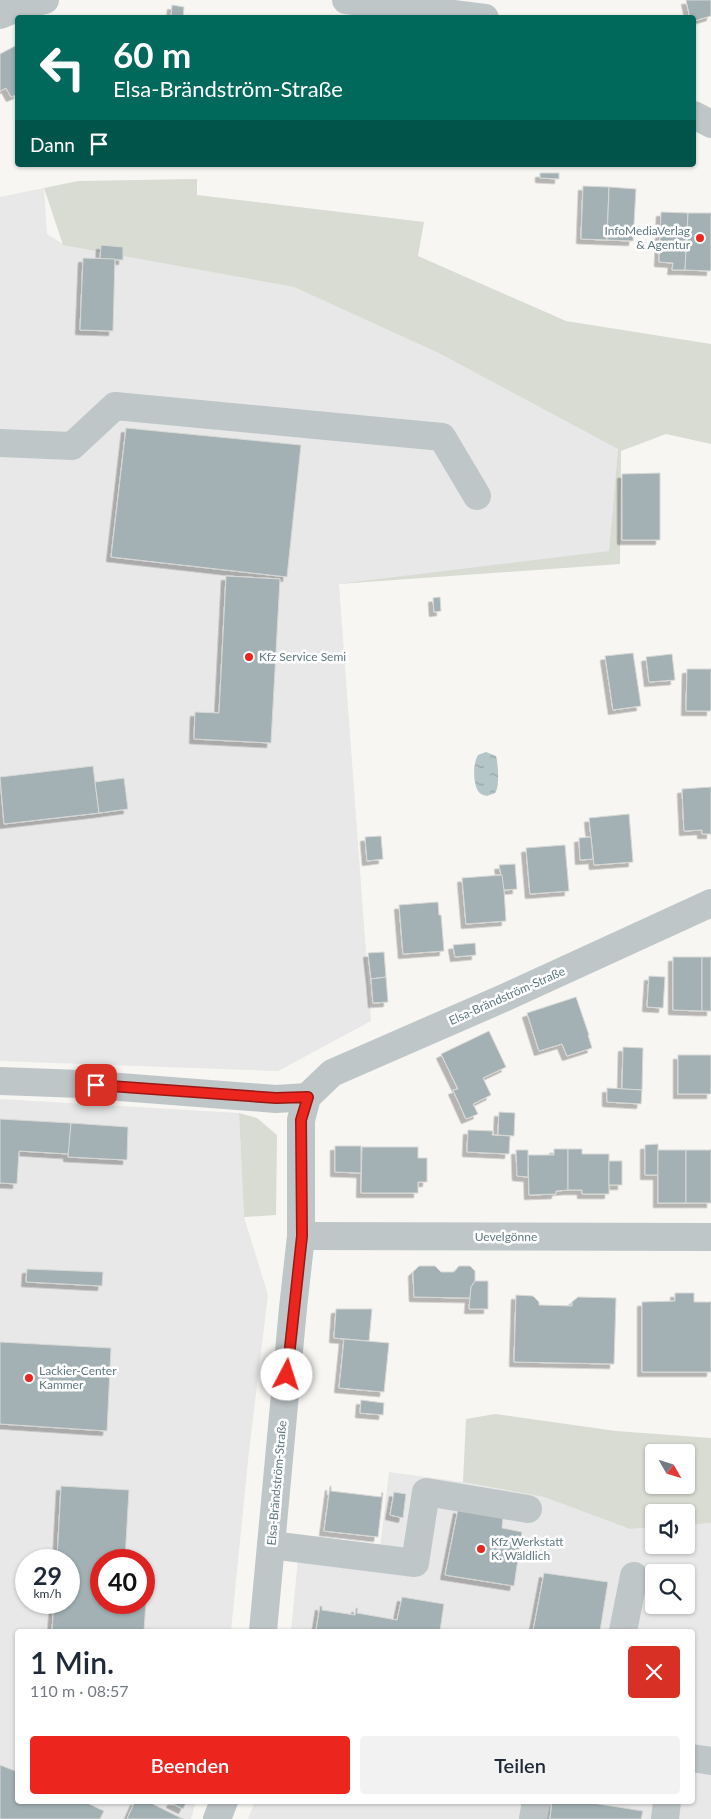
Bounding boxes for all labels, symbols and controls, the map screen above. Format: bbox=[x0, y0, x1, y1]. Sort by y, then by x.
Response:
text: 60 m bbox=[113, 33, 191, 75]
icon: left bbox=[30, 35, 95, 100]
text: Elsa-Brändström-Straße bbox=[113, 75, 343, 102]
icon: arrive bbox=[85, 130, 113, 158]
text: Dann bbox=[30, 133, 75, 156]
place label: InfoMediaVerlag & Agentur bbox=[604, 223, 691, 252]
marker: InfoMediaVerlag & Agentur bbox=[694, 232, 706, 244]
place label: Kfz Service Semi bbox=[259, 649, 346, 664]
marker: Kfz Service Semi bbox=[243, 651, 255, 663]
street label: Elsa-Brändström-Straße bbox=[446, 963, 567, 1028]
pin bbox=[75, 1064, 117, 1106]
icon: arrive bbox=[82, 1071, 110, 1099]
street label: Uevelgönne bbox=[475, 1229, 537, 1244]
position arrow bbox=[260, 1348, 312, 1400]
place label: Lackier-Center Kammer bbox=[39, 1363, 117, 1392]
marker: Lackier-Center Kammer bbox=[23, 1372, 35, 1384]
street label: Elsa-Brändström-Straße bbox=[264, 1420, 289, 1546]
north arrow bbox=[645, 1444, 695, 1494]
map controls bbox=[645, 1444, 695, 1614]
button: sound bbox=[645, 1504, 695, 1554]
place label: Kfz Werkstatt K. Wäldlich bbox=[491, 1534, 564, 1563]
marker: Kfz Werkstatt K. Wäldlich bbox=[475, 1543, 487, 1555]
speed limit sign: 40 bbox=[90, 1549, 155, 1614]
text: 29 bbox=[33, 1560, 62, 1590]
button: search bbox=[645, 1564, 695, 1614]
text: km/h bbox=[33, 1586, 62, 1601]
text: 1 Min. bbox=[30, 1644, 114, 1680]
button: close bbox=[628, 1646, 680, 1698]
text: 110 m · 08:57 bbox=[30, 1681, 129, 1700]
button: Beenden bbox=[30, 1736, 350, 1794]
button: Teilen bbox=[360, 1736, 680, 1794]

